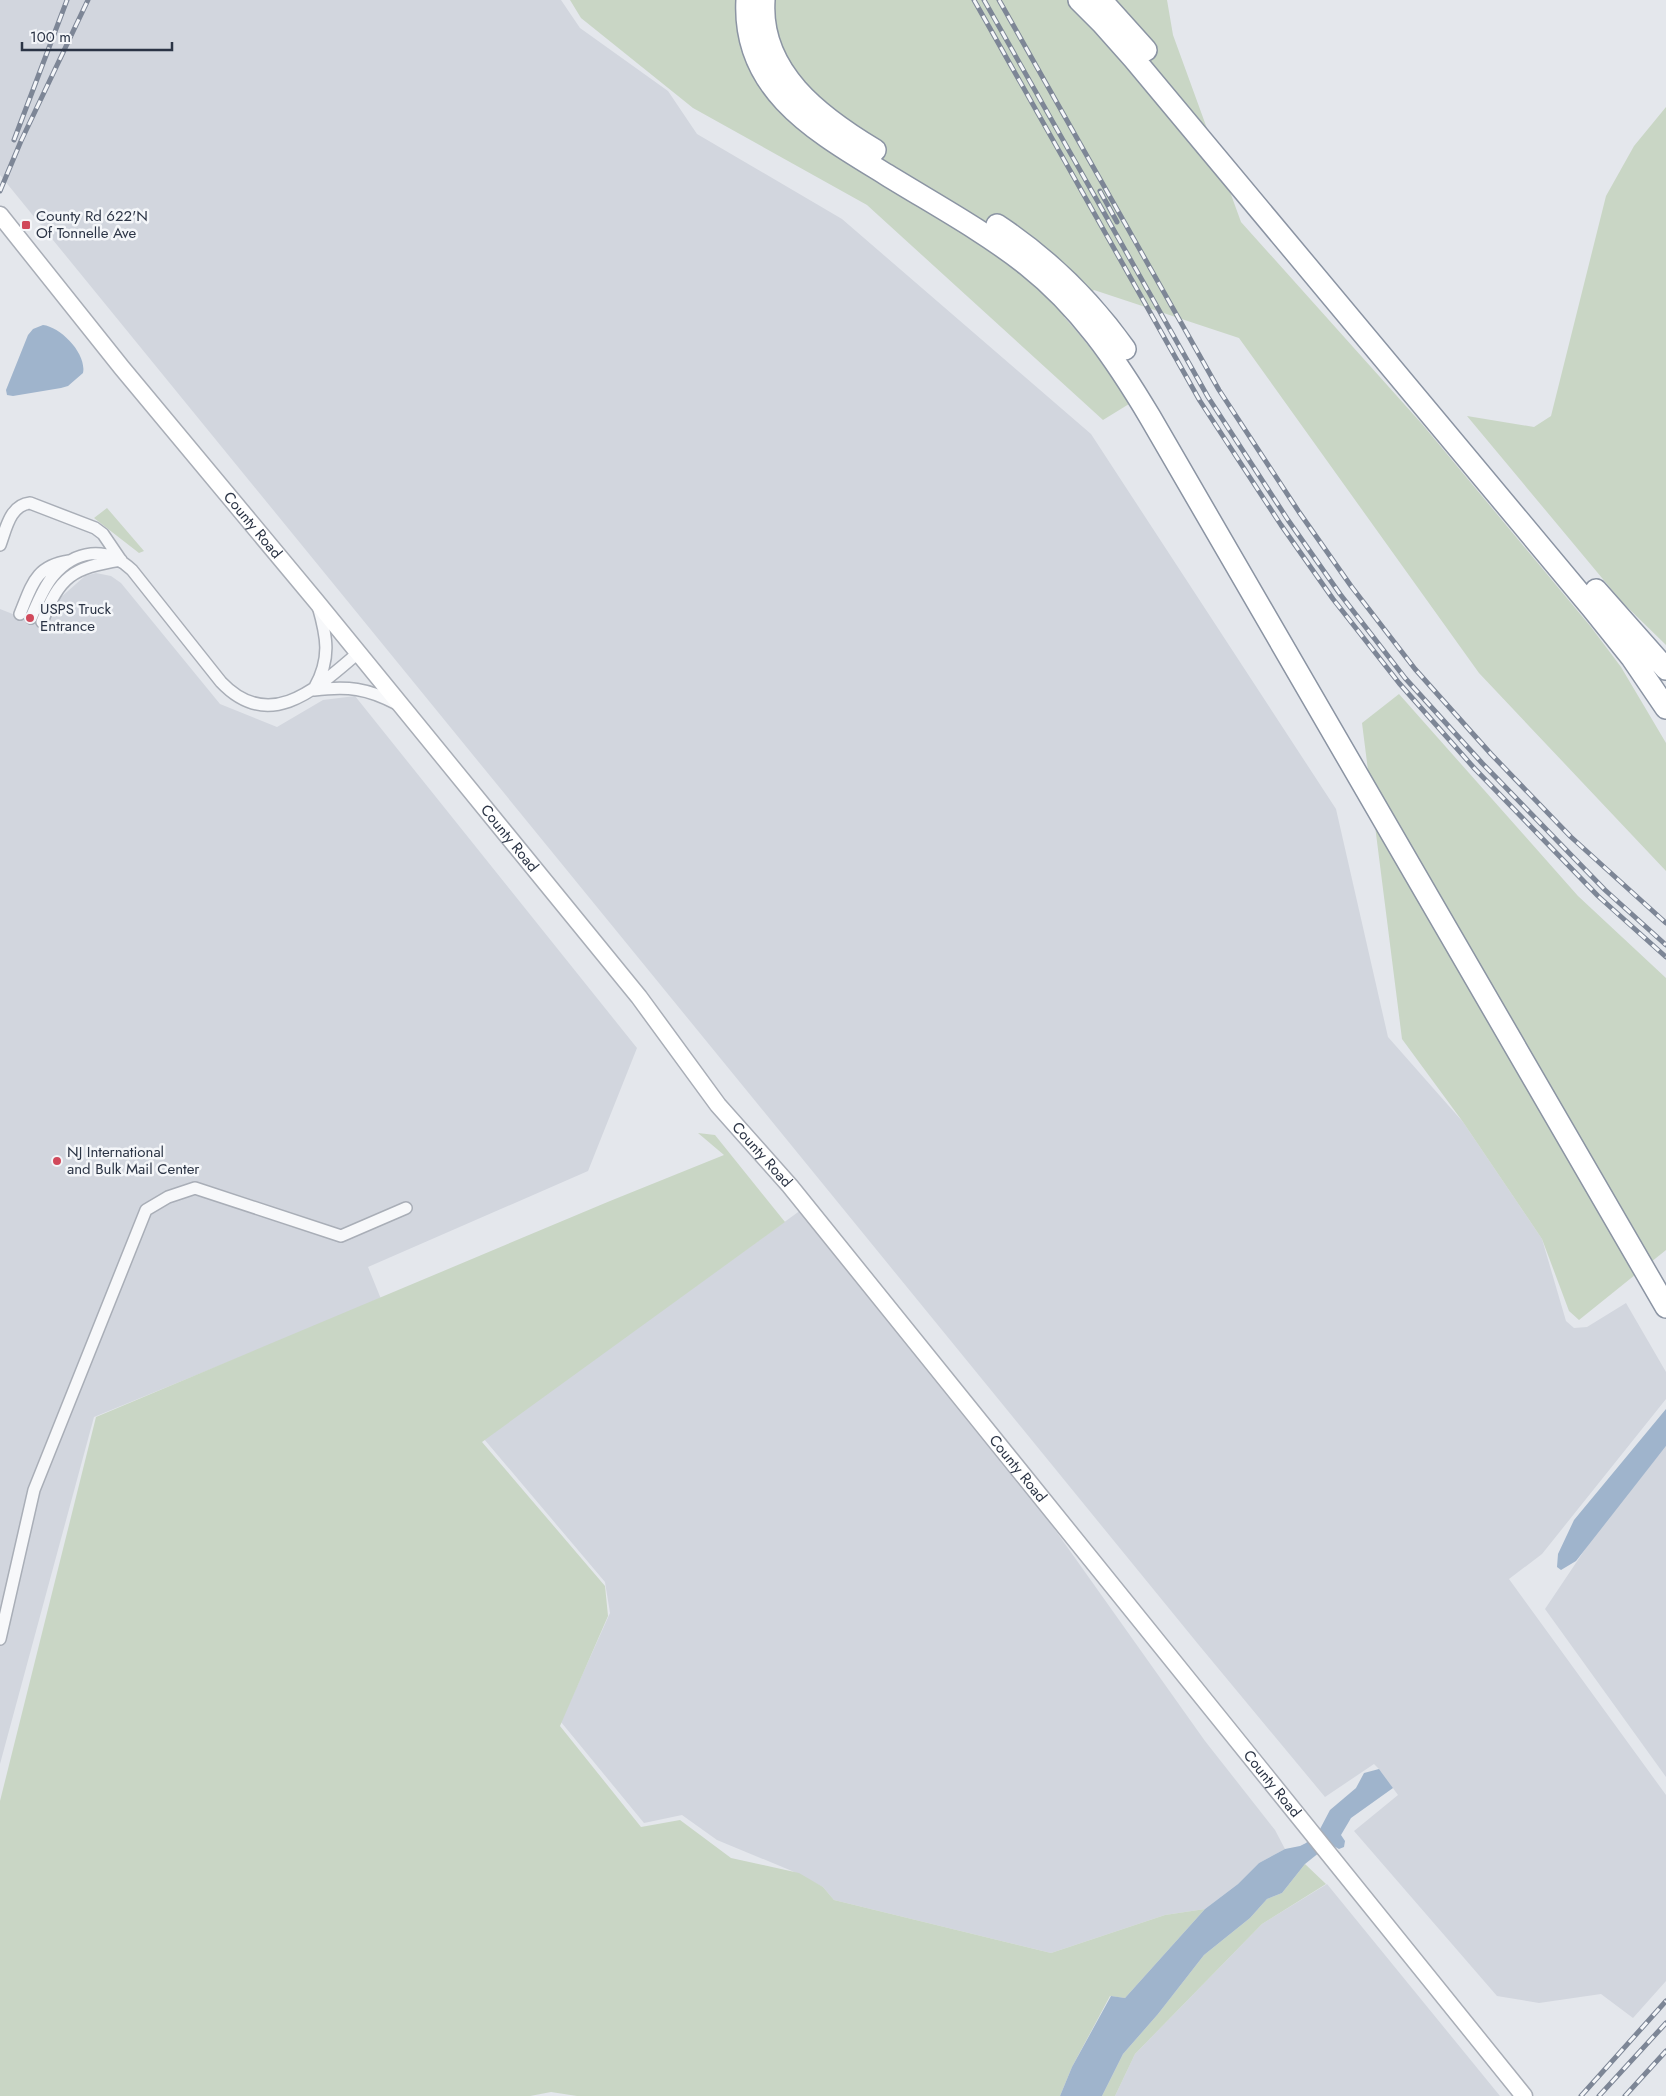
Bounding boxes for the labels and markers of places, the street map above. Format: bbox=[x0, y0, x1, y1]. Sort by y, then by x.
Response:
place label: County Rd 622'N Of Tonnelle Ave bbox=[36, 205, 148, 244]
marker: County Rd 622'N Of Tonnelle Ave bbox=[20, 219, 32, 231]
place label: USPS Truck Entrance bbox=[40, 598, 112, 637]
marker: USPS Truck Entrance bbox=[24, 612, 36, 624]
place label: NJ International and Bulk Mail Center bbox=[67, 1141, 200, 1180]
marker: NJ International and Bulk Mail Center bbox=[51, 1155, 63, 1167]

